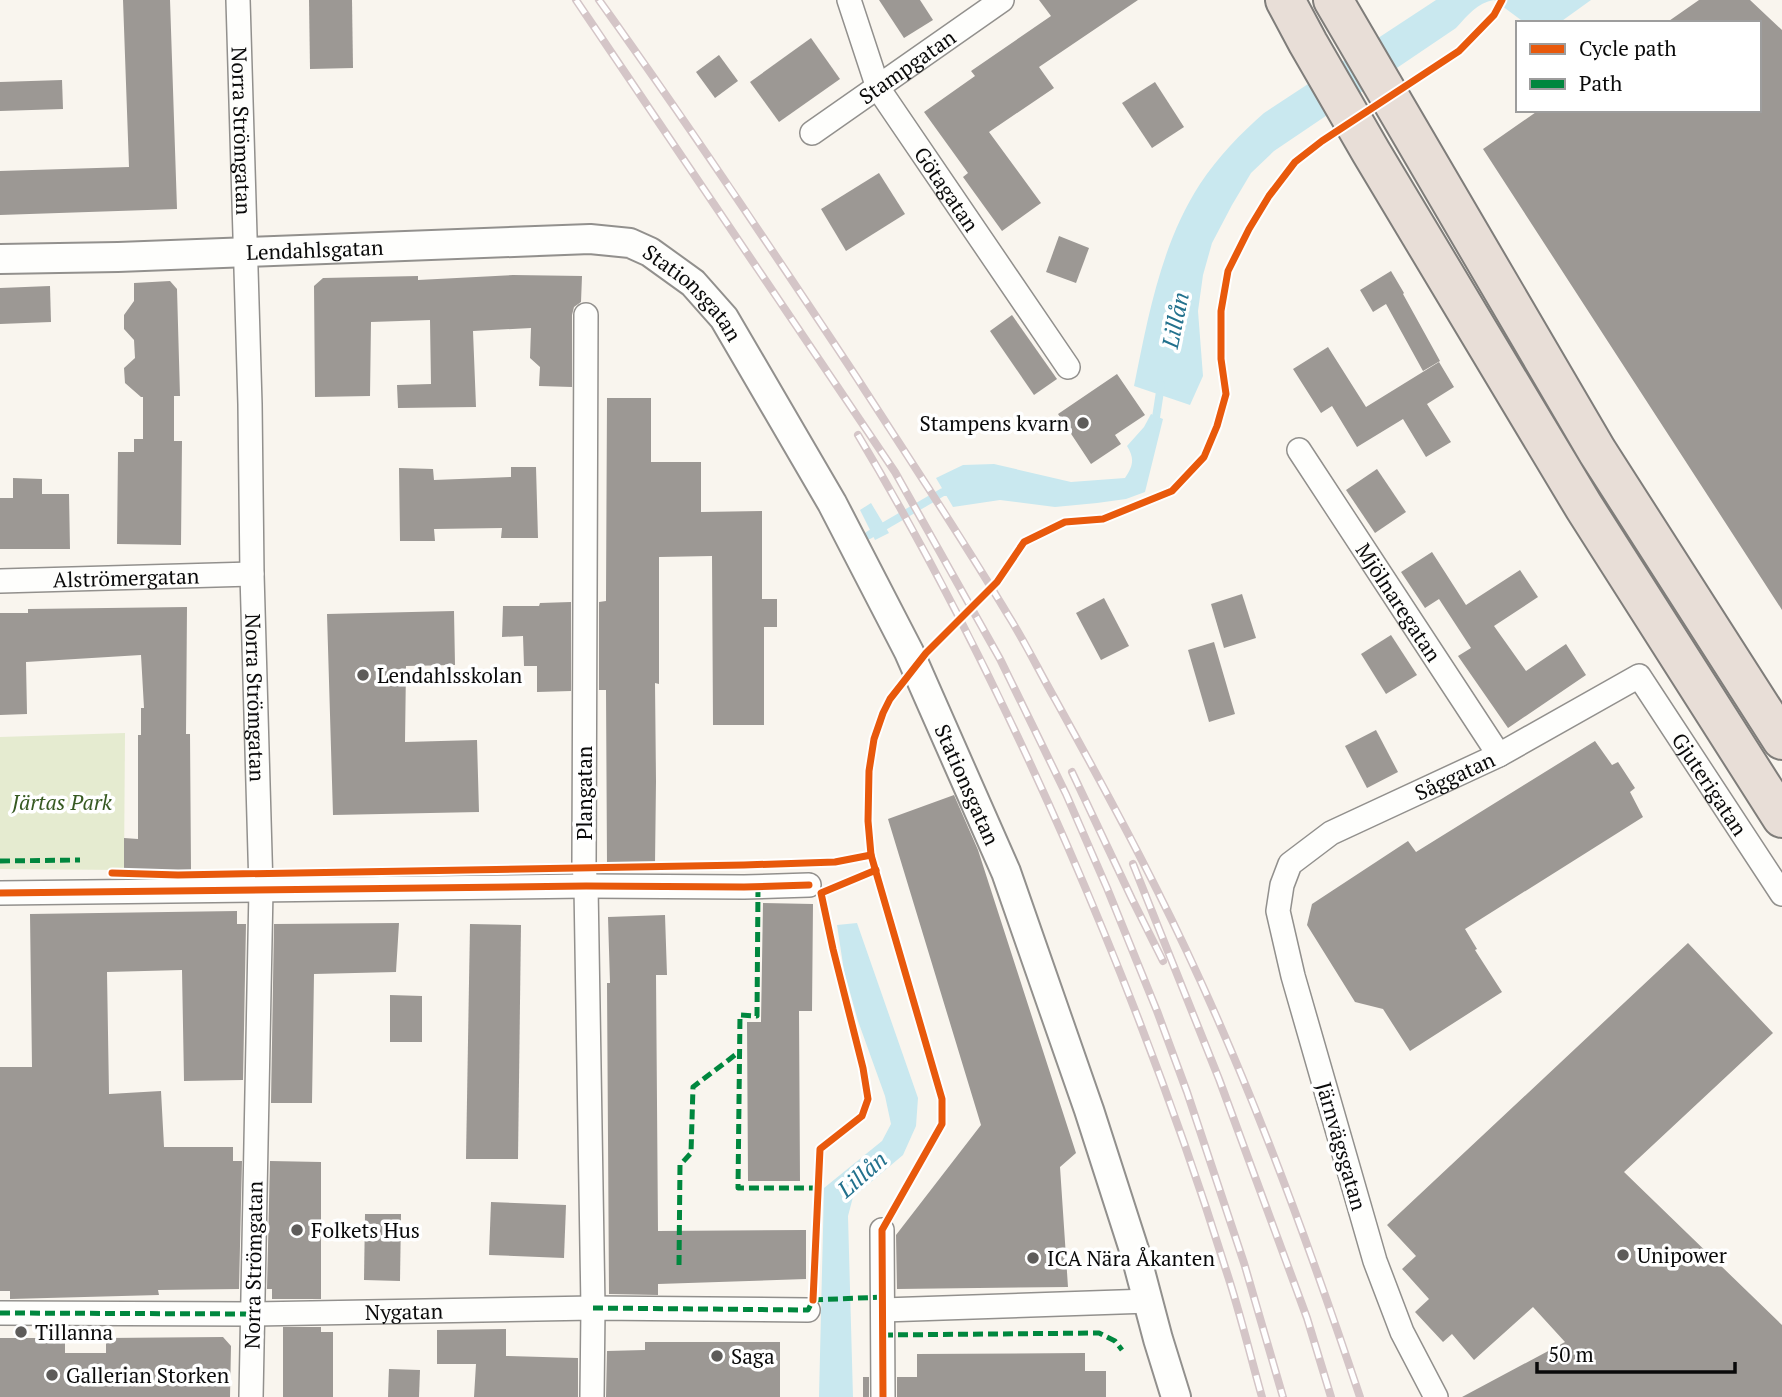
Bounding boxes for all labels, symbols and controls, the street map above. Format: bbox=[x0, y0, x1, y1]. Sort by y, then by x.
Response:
legend bbox=[1516, 21, 1761, 112]
street label: Stampgatan bbox=[853, 23, 961, 110]
text: Cycle path bbox=[1579, 34, 1677, 62]
street label: Norra Strömgatan bbox=[225, 46, 258, 216]
text: Path bbox=[1579, 69, 1622, 97]
street label: Götagatan bbox=[908, 141, 986, 237]
street label: Lendahlsgatan bbox=[246, 233, 384, 266]
street label: Stationsgatan bbox=[638, 238, 749, 347]
water label: Lillån bbox=[1154, 289, 1196, 352]
place label: Stampens kvarn bbox=[919, 409, 1070, 437]
marker: Stampens kvarn bbox=[1075, 415, 1091, 431]
street label: Mjölnaregatan bbox=[1350, 537, 1448, 667]
street label: Alströmergatan bbox=[52, 561, 200, 594]
street label: Norra Strömgatan bbox=[239, 613, 272, 783]
place label: Lendahlsskolan bbox=[377, 661, 523, 689]
marker: Lendahlsskolan bbox=[355, 667, 371, 683]
street label: Stationsgatan bbox=[928, 720, 1007, 850]
street label: Gjuterigatan bbox=[1666, 727, 1754, 841]
street label: Plangatan bbox=[570, 745, 598, 840]
street label: Såggatan bbox=[1410, 745, 1500, 806]
park label: Järtas Park bbox=[11, 788, 113, 816]
street label: Järnvägsgatan bbox=[1310, 1079, 1374, 1214]
water label: Lillån bbox=[830, 1144, 893, 1205]
street label: Norra Strömgatan bbox=[238, 1180, 268, 1349]
place label: Folkets Hus bbox=[311, 1216, 420, 1244]
marker: Folkets Hus bbox=[289, 1222, 305, 1238]
place label: Unipower bbox=[1637, 1241, 1727, 1269]
place label: ICA Nära Åkanten bbox=[1047, 1244, 1215, 1272]
marker: Unipower bbox=[1615, 1247, 1631, 1263]
marker: ICA Nära Åkanten bbox=[1025, 1250, 1041, 1266]
street label: Nygatan bbox=[365, 1297, 444, 1326]
place label: Tillanna bbox=[35, 1318, 114, 1346]
marker: Tillanna bbox=[13, 1324, 29, 1340]
scale bar bbox=[1537, 1330, 1735, 1374]
text: 50 m bbox=[1548, 1340, 1594, 1368]
place label: Saga bbox=[731, 1342, 775, 1370]
marker: Saga bbox=[709, 1348, 725, 1364]
place label: Gallerian Storken bbox=[66, 1361, 230, 1389]
marker: Gallerian Storken bbox=[44, 1367, 60, 1383]

